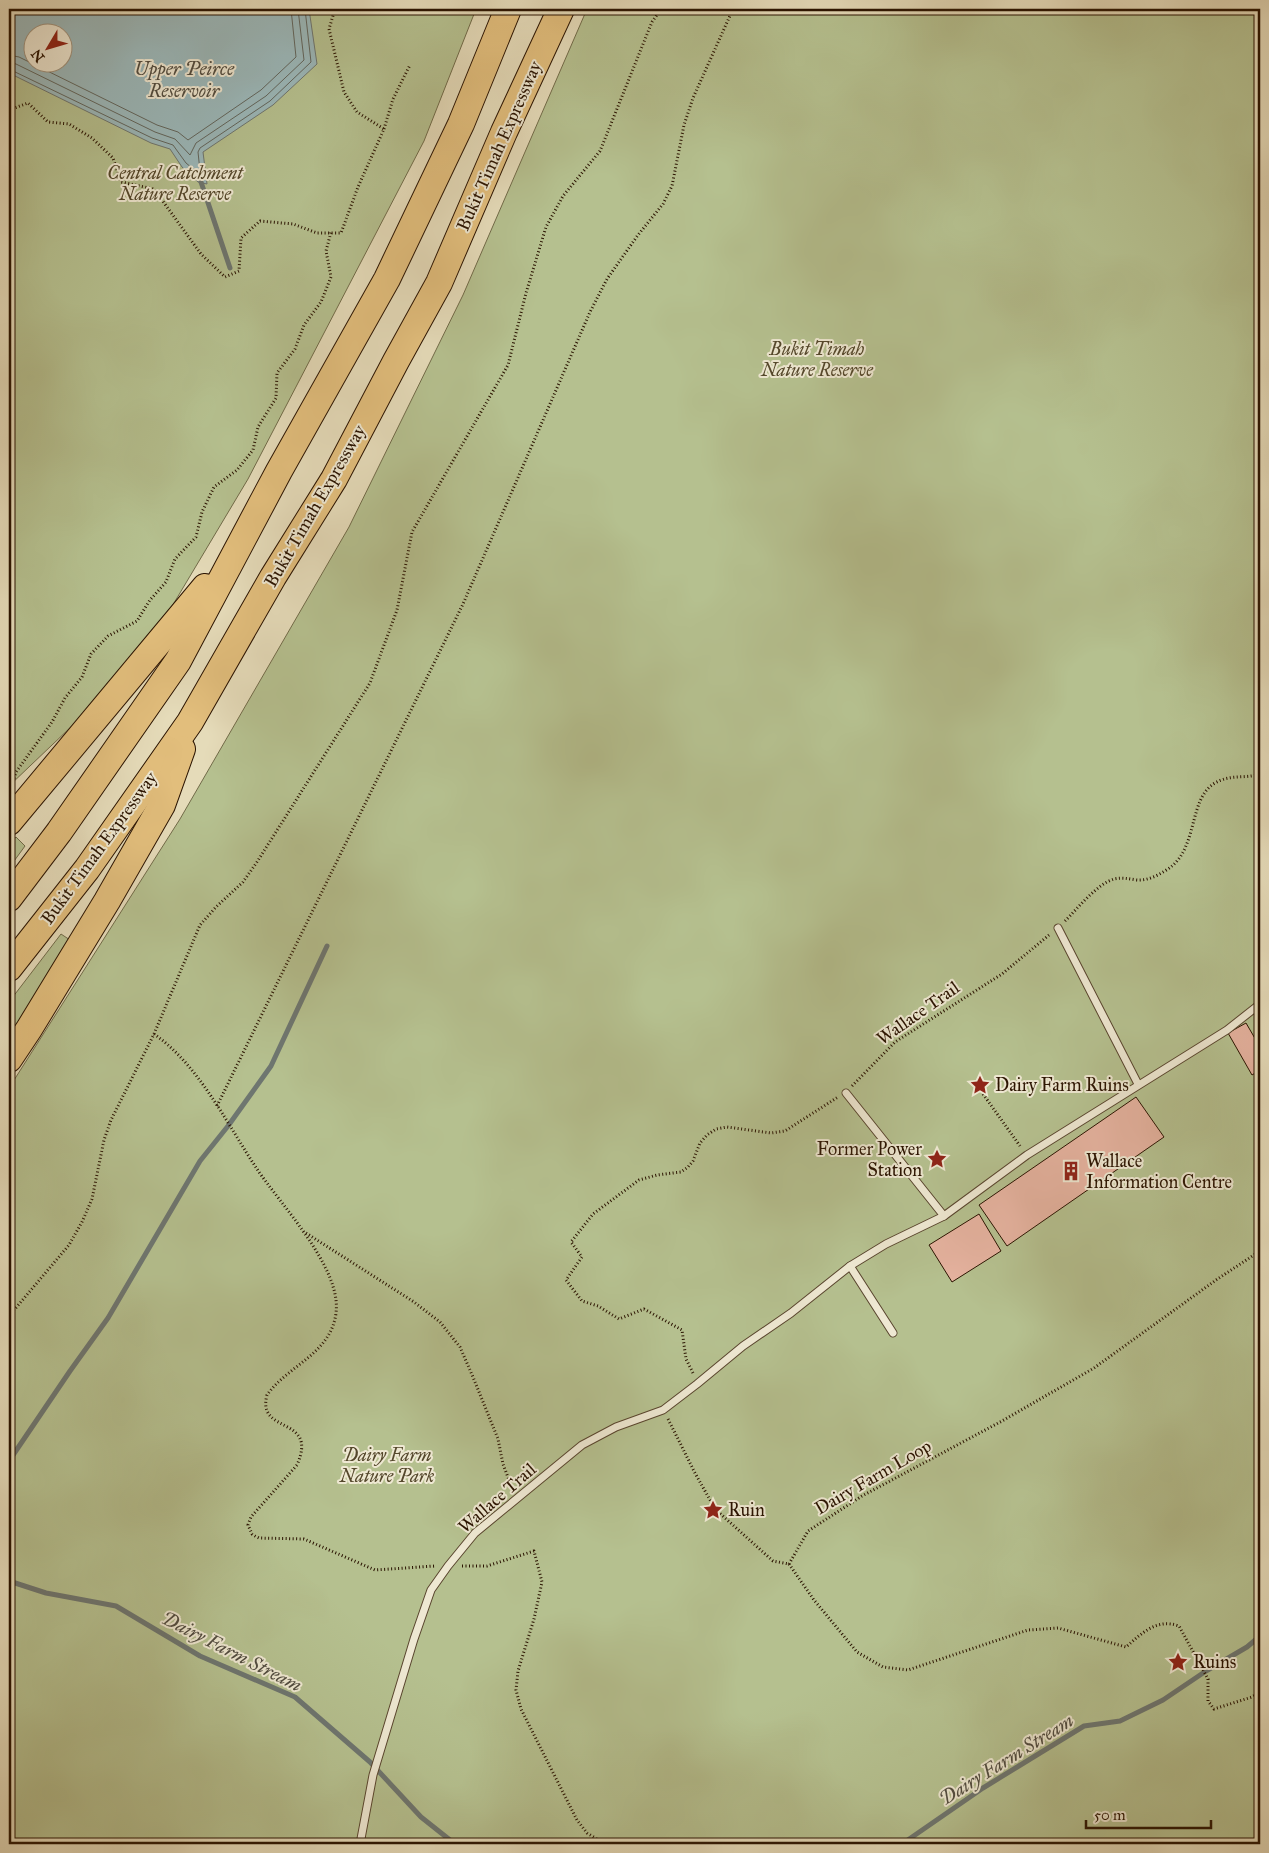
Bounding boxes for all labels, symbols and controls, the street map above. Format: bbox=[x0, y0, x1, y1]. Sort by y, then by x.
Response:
north arrow bbox=[22, 22, 72, 72]
text: N bbox=[28, 46, 49, 66]
water label: Upper Peirce Reservoir bbox=[134, 57, 235, 102]
street label: Bukit Timah Expressway bbox=[452, 57, 547, 234]
park label: Central Catchment Nature Reserve bbox=[107, 162, 244, 205]
park label: Bukit Timah Nature Reserve bbox=[760, 338, 874, 381]
street label: Bukit Timah Expressway bbox=[260, 421, 371, 591]
street label: Bukit Timah Expressway bbox=[36, 767, 162, 929]
street label: Wallace Trail bbox=[872, 976, 964, 1050]
place icon: Dairy Farm Ruins bbox=[969, 1074, 991, 1096]
place label: Dairy Farm Ruins bbox=[995, 1074, 1129, 1096]
place label: Former Power Station bbox=[817, 1138, 922, 1181]
place icon: Former Power Station bbox=[926, 1148, 948, 1170]
place label: Wallace Information Centre bbox=[1086, 1150, 1232, 1193]
building icon: Wallace Information Centre bbox=[1060, 1160, 1082, 1182]
street label: Dairy Farm Loop bbox=[811, 1435, 935, 1519]
park label: Dairy Farm Nature Park bbox=[339, 1444, 434, 1487]
street label: Wallace Trail bbox=[453, 1458, 541, 1538]
place icon: Ruin bbox=[702, 1499, 724, 1521]
place label: Ruin bbox=[728, 1499, 765, 1521]
water label: Dairy Farm Stream bbox=[158, 1606, 305, 1697]
place icon: Ruins bbox=[1167, 1651, 1189, 1673]
place label: Ruins bbox=[1193, 1651, 1236, 1673]
water label: Dairy Farm Stream bbox=[935, 1709, 1078, 1810]
scale bar bbox=[1086, 1798, 1212, 1830]
text: 50 m bbox=[1094, 1806, 1126, 1824]

